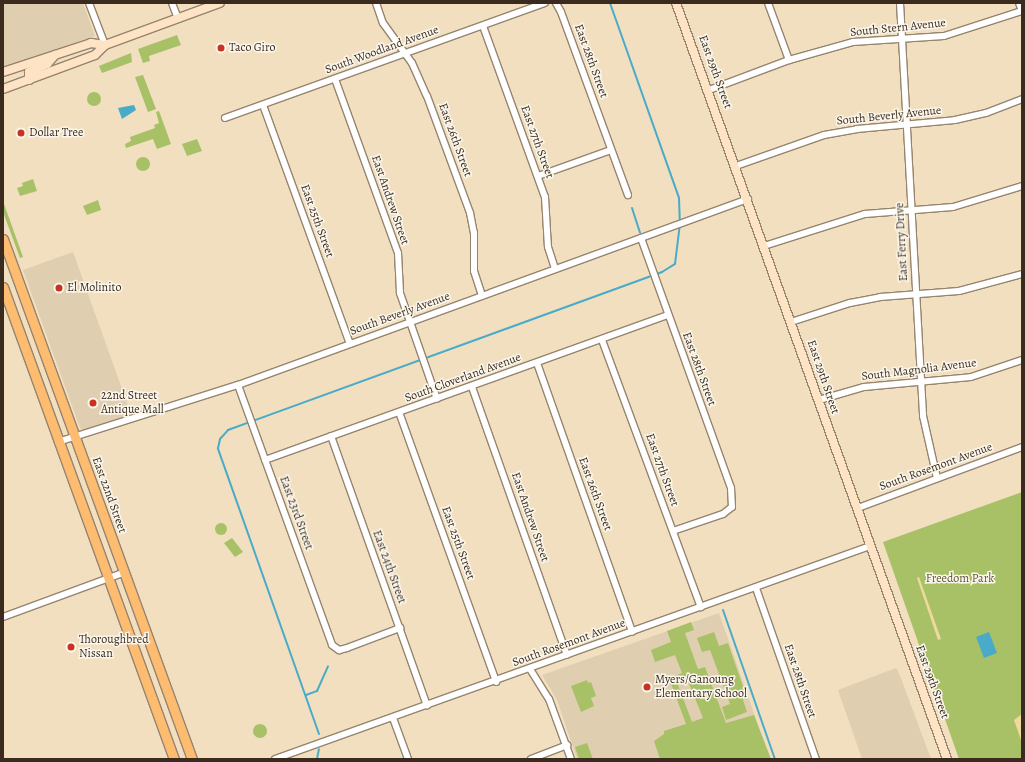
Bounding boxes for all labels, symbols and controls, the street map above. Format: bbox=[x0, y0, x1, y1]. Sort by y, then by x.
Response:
street label: South Stern Avenue bbox=[849, 16, 947, 40]
street label: East 28th Street bbox=[571, 22, 611, 100]
street label: South Woodland Avenue bbox=[323, 23, 441, 77]
street label: East 29th Street bbox=[695, 33, 735, 111]
place label: Taco Giro bbox=[229, 41, 275, 55]
marker: Taco Giro bbox=[216, 43, 226, 53]
street label: East 26th Street bbox=[435, 101, 475, 179]
street label: South Beverly Avenue bbox=[836, 103, 942, 129]
street label: East 27th Street bbox=[517, 104, 557, 180]
place label: Dollar Tree bbox=[29, 126, 83, 140]
marker: Dollar Tree bbox=[16, 128, 26, 138]
street label: East Andrew Street bbox=[368, 153, 412, 247]
street label: East 25th Street bbox=[297, 182, 337, 260]
street label: East Ferry Drive bbox=[893, 202, 911, 282]
place label: El Molinito bbox=[67, 281, 122, 295]
marker: El Molinito bbox=[54, 283, 64, 293]
street label: South Beverly Avenue bbox=[348, 289, 452, 339]
street label: East 28th Street bbox=[679, 330, 719, 408]
street label: East 29th Street bbox=[804, 338, 842, 416]
street label: South Cloverland Avenue bbox=[403, 350, 523, 406]
street label: South Magnolia Avenue bbox=[861, 356, 977, 384]
place label: 22nd Street Antique Mall bbox=[101, 389, 164, 417]
marker: 22nd Street Antique Mall bbox=[88, 398, 98, 408]
street label: East 27th Street bbox=[642, 432, 682, 508]
street label: South Rosemont Avenue bbox=[878, 440, 994, 494]
street label: East 22nd Street bbox=[89, 455, 129, 535]
street label: East 26th Street bbox=[575, 455, 615, 533]
street label: East Andrew Street bbox=[508, 470, 552, 564]
street label: East 23rd Street bbox=[276, 474, 316, 552]
street label: East 25th Street bbox=[438, 504, 478, 582]
street label: East 24th Street bbox=[369, 528, 409, 606]
park label: Freedom Park bbox=[926, 572, 994, 586]
street label: South Rosemont Avenue bbox=[511, 616, 627, 670]
place label: Thoroughbred Nissan bbox=[79, 633, 149, 661]
marker: Thoroughbred Nissan bbox=[66, 642, 76, 652]
street label: East 28th Street bbox=[781, 642, 819, 720]
street label: East 29th Street bbox=[912, 643, 952, 721]
place label: Myers/Ganoung Elementary School bbox=[655, 673, 747, 701]
marker: Myers/Ganoung Elementary School bbox=[642, 682, 652, 692]

